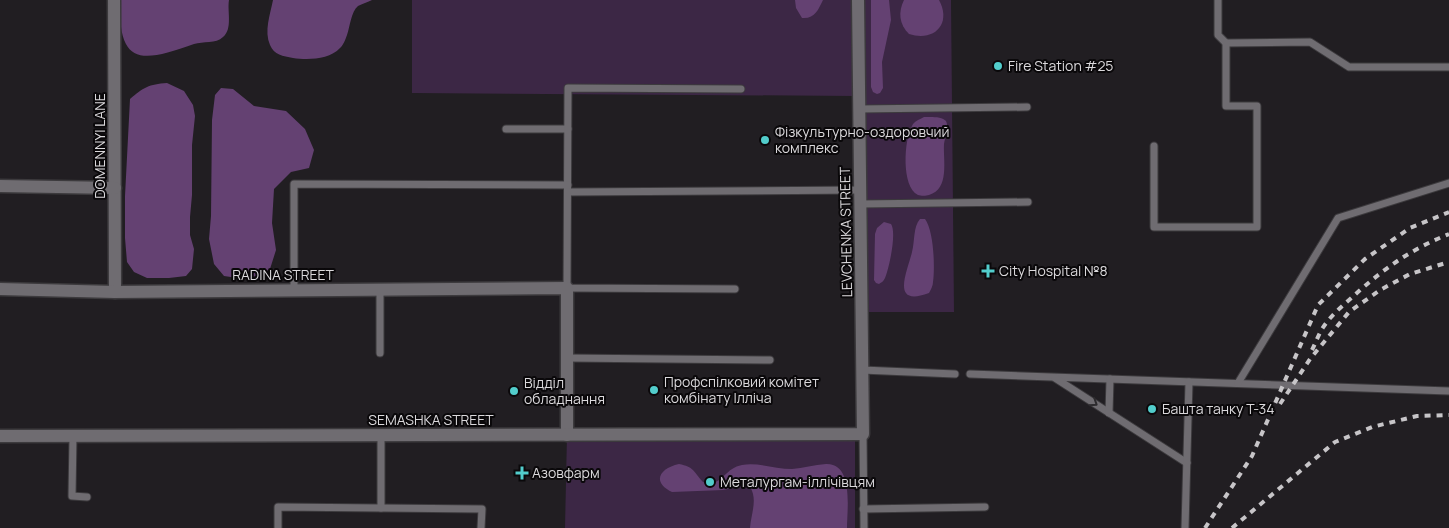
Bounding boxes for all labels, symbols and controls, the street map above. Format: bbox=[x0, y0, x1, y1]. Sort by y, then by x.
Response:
place label: Fire Station #25 bbox=[1008, 56, 1113, 75]
marker: Fire Station #25 bbox=[992, 60, 1004, 72]
street label: DOMENNYI LANE bbox=[90, 93, 109, 199]
place label: Фізкультурно-оздоровчий комплекс bbox=[775, 122, 950, 157]
marker: Фізкультурно-оздоровчий комплекс bbox=[759, 134, 771, 146]
street label: LEVCHENKA STREET bbox=[835, 166, 856, 297]
place label: City Hospital №8 bbox=[999, 261, 1108, 280]
marker: City Hospital №8 bbox=[981, 264, 995, 278]
street label: RADINA STREET bbox=[232, 265, 335, 284]
place label: Профспілковий комітет комбінату Ілліча bbox=[664, 372, 819, 407]
place label: Відділ обладнання bbox=[524, 373, 605, 408]
marker: Профспілковий комітет комбінату Ілліча bbox=[648, 384, 660, 396]
marker: Відділ обладнання bbox=[508, 385, 520, 397]
one-way arrow bbox=[1088, 397, 1097, 407]
place label: Башта танку Т-34 bbox=[1162, 399, 1275, 418]
marker: Башта танку Т-34 bbox=[1146, 403, 1158, 415]
street label: SEMASHKA STREET bbox=[368, 410, 494, 429]
place label: Азовфарм bbox=[532, 463, 600, 482]
marker: Азовфарм bbox=[516, 467, 528, 479]
place label: Металургам-іллічівцям bbox=[720, 472, 875, 491]
marker: Металургам-іллічівцям bbox=[704, 476, 716, 488]

